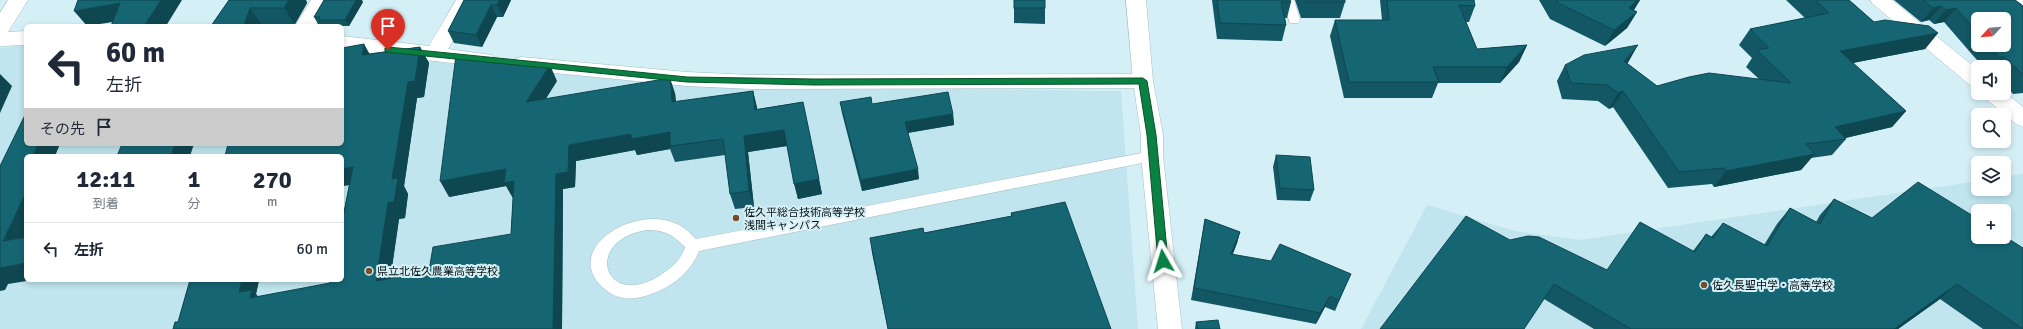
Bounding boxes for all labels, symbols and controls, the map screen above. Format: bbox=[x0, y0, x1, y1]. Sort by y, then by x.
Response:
pin bbox=[371, 9, 405, 50]
north arrow bbox=[1971, 12, 2011, 52]
map controls bbox=[1971, 12, 2011, 244]
icon: arrive bbox=[377, 15, 399, 37]
text: 60 m bbox=[106, 36, 165, 70]
icon: left bbox=[40, 40, 92, 92]
button: sound bbox=[1971, 60, 2011, 100]
text: 左折 bbox=[106, 74, 142, 96]
button: search bbox=[1971, 108, 2011, 148]
icon: arrive bbox=[93, 116, 115, 138]
text: その先 bbox=[40, 120, 85, 138]
button: layers bbox=[1971, 156, 2011, 196]
text: 12:11 bbox=[76, 164, 135, 194]
text: 1 bbox=[188, 164, 200, 194]
text: 270 bbox=[253, 165, 292, 195]
text: m bbox=[267, 194, 277, 210]
text: 到着 bbox=[93, 196, 119, 212]
text: 分 bbox=[187, 196, 201, 212]
button: + bbox=[1971, 204, 2011, 244]
place label: 佐久平総合技術高等学校 浅間キャンパス bbox=[744, 206, 865, 232]
marker: 佐久平総合技術高等学校 浅間キャンパス bbox=[731, 213, 741, 223]
icon: left bbox=[40, 238, 62, 260]
text: 60 m bbox=[297, 240, 328, 258]
position arrow bbox=[1142, 240, 1184, 282]
text: 左折 bbox=[74, 241, 104, 259]
place label: 県立北佐久農業高等学校 bbox=[377, 265, 498, 278]
marker: 県立北佐久農業高等学校 bbox=[364, 266, 374, 276]
place label: 佐久長聖中学・高等学校 bbox=[1712, 279, 1833, 292]
marker: 佐久長聖中学・高等学校 bbox=[1699, 280, 1709, 290]

